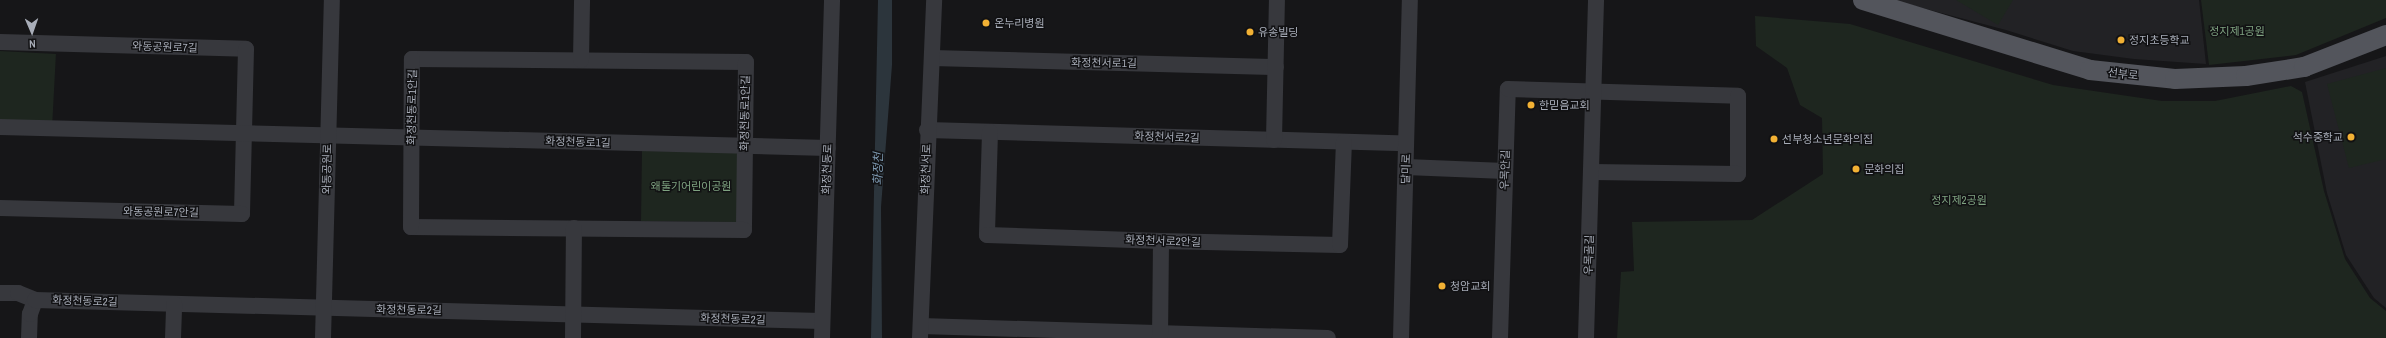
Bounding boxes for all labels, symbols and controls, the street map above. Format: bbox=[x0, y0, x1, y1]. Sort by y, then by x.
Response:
north arrow bbox=[12, 12, 52, 52]
place label: 온누리병원 bbox=[994, 16, 1045, 30]
marker: 온누리병원 bbox=[981, 18, 991, 28]
park label: 정지제1공원 bbox=[2209, 24, 2265, 38]
place label: 유송빌딩 bbox=[1258, 25, 1298, 39]
marker: 유송빌딩 bbox=[1245, 27, 1255, 37]
place label: 정지초등학교 bbox=[2129, 33, 2190, 47]
marker: 정지초등학교 bbox=[2116, 35, 2126, 45]
text: N bbox=[29, 37, 36, 51]
street label: 와동공원로7길 bbox=[132, 39, 198, 55]
street label: 화정천서로1길 bbox=[1071, 56, 1137, 70]
street label: 선부로 bbox=[2107, 66, 2139, 82]
street label: 화정천동로1안길 bbox=[405, 69, 419, 145]
street label: 화정천동로1안길 bbox=[738, 75, 752, 151]
place label: 한믿음교회 bbox=[1539, 98, 1590, 112]
marker: 한믿음교회 bbox=[1526, 100, 1536, 110]
street label: 화정천서로2길 bbox=[1134, 129, 1200, 145]
place label: 석수중학교 bbox=[2292, 130, 2343, 144]
place label: 선부청소년문화의집 bbox=[1782, 132, 1873, 146]
marker: 석수중학교 bbox=[2346, 132, 2356, 142]
street label: 화정천동로1길 bbox=[545, 134, 611, 150]
marker: 선부청소년문화의집 bbox=[1769, 134, 1779, 144]
street label: 화정천동로 bbox=[820, 143, 834, 195]
street label: 화정천서로 bbox=[919, 143, 933, 195]
street label: 와동공원로 bbox=[320, 144, 334, 194]
street label: 우목안길 bbox=[1498, 150, 1512, 190]
water label: 화정천 bbox=[872, 152, 886, 186]
street label: 달미로 bbox=[1399, 154, 1413, 184]
place label: 문화의집 bbox=[1864, 162, 1904, 176]
marker: 문화의집 bbox=[1851, 164, 1861, 174]
park label: 왜둘기어린이공원 bbox=[651, 179, 731, 193]
park label: 정지제2공원 bbox=[1931, 193, 1987, 207]
street label: 와동공원로7안길 bbox=[123, 205, 199, 219]
street label: 화정천서로2안길 bbox=[1125, 233, 1201, 249]
street label: 우목골길 bbox=[1582, 235, 1596, 275]
place label: 청암교회 bbox=[1450, 279, 1490, 293]
marker: 청암교회 bbox=[1437, 281, 1447, 291]
street label: 화정천동로2길 bbox=[52, 293, 118, 309]
street label: 화정천동로2길 bbox=[376, 303, 442, 317]
street label: 화정천동로2길 bbox=[700, 311, 766, 327]

